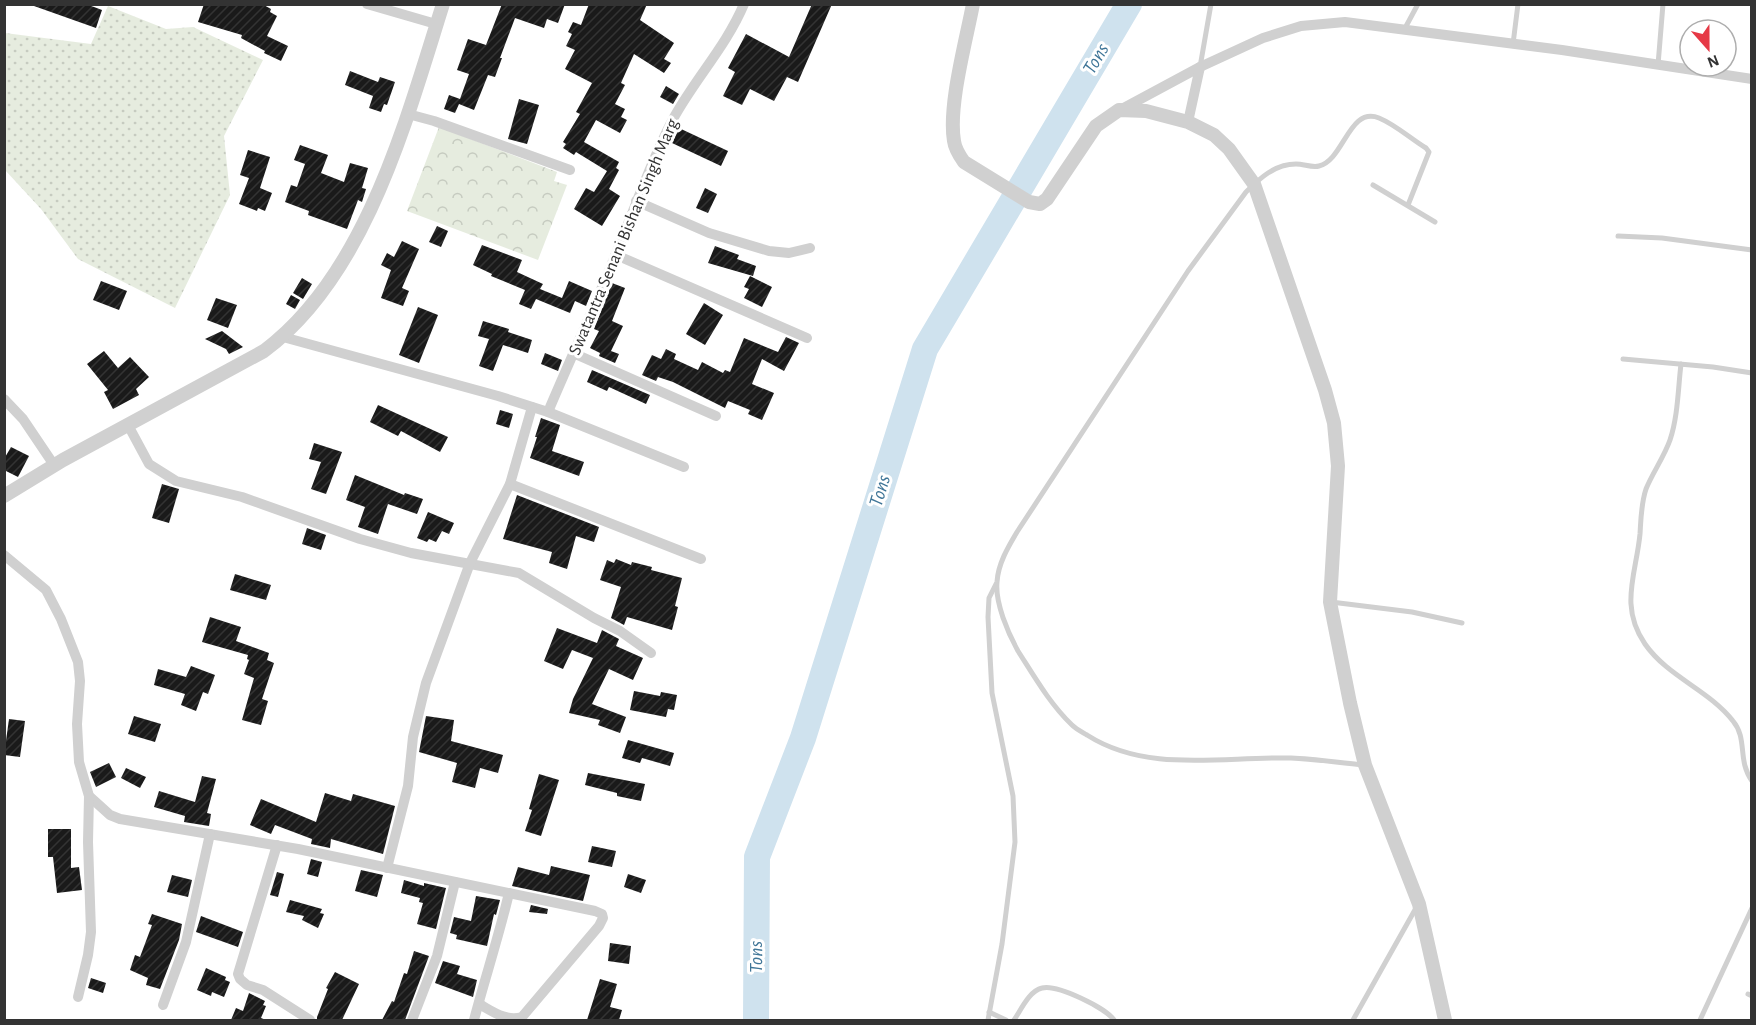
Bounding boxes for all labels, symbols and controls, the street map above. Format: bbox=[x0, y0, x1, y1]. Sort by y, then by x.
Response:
north arrow bbox=[1678, 18, 1738, 78]
water label: Tons bbox=[1079, 40, 1113, 78]
text: N bbox=[1705, 52, 1721, 71]
street label: Swatantra Senani Bishan Singh Marg bbox=[566, 116, 682, 358]
water label: Tons bbox=[866, 472, 894, 509]
water label: Tons bbox=[746, 940, 766, 973]

